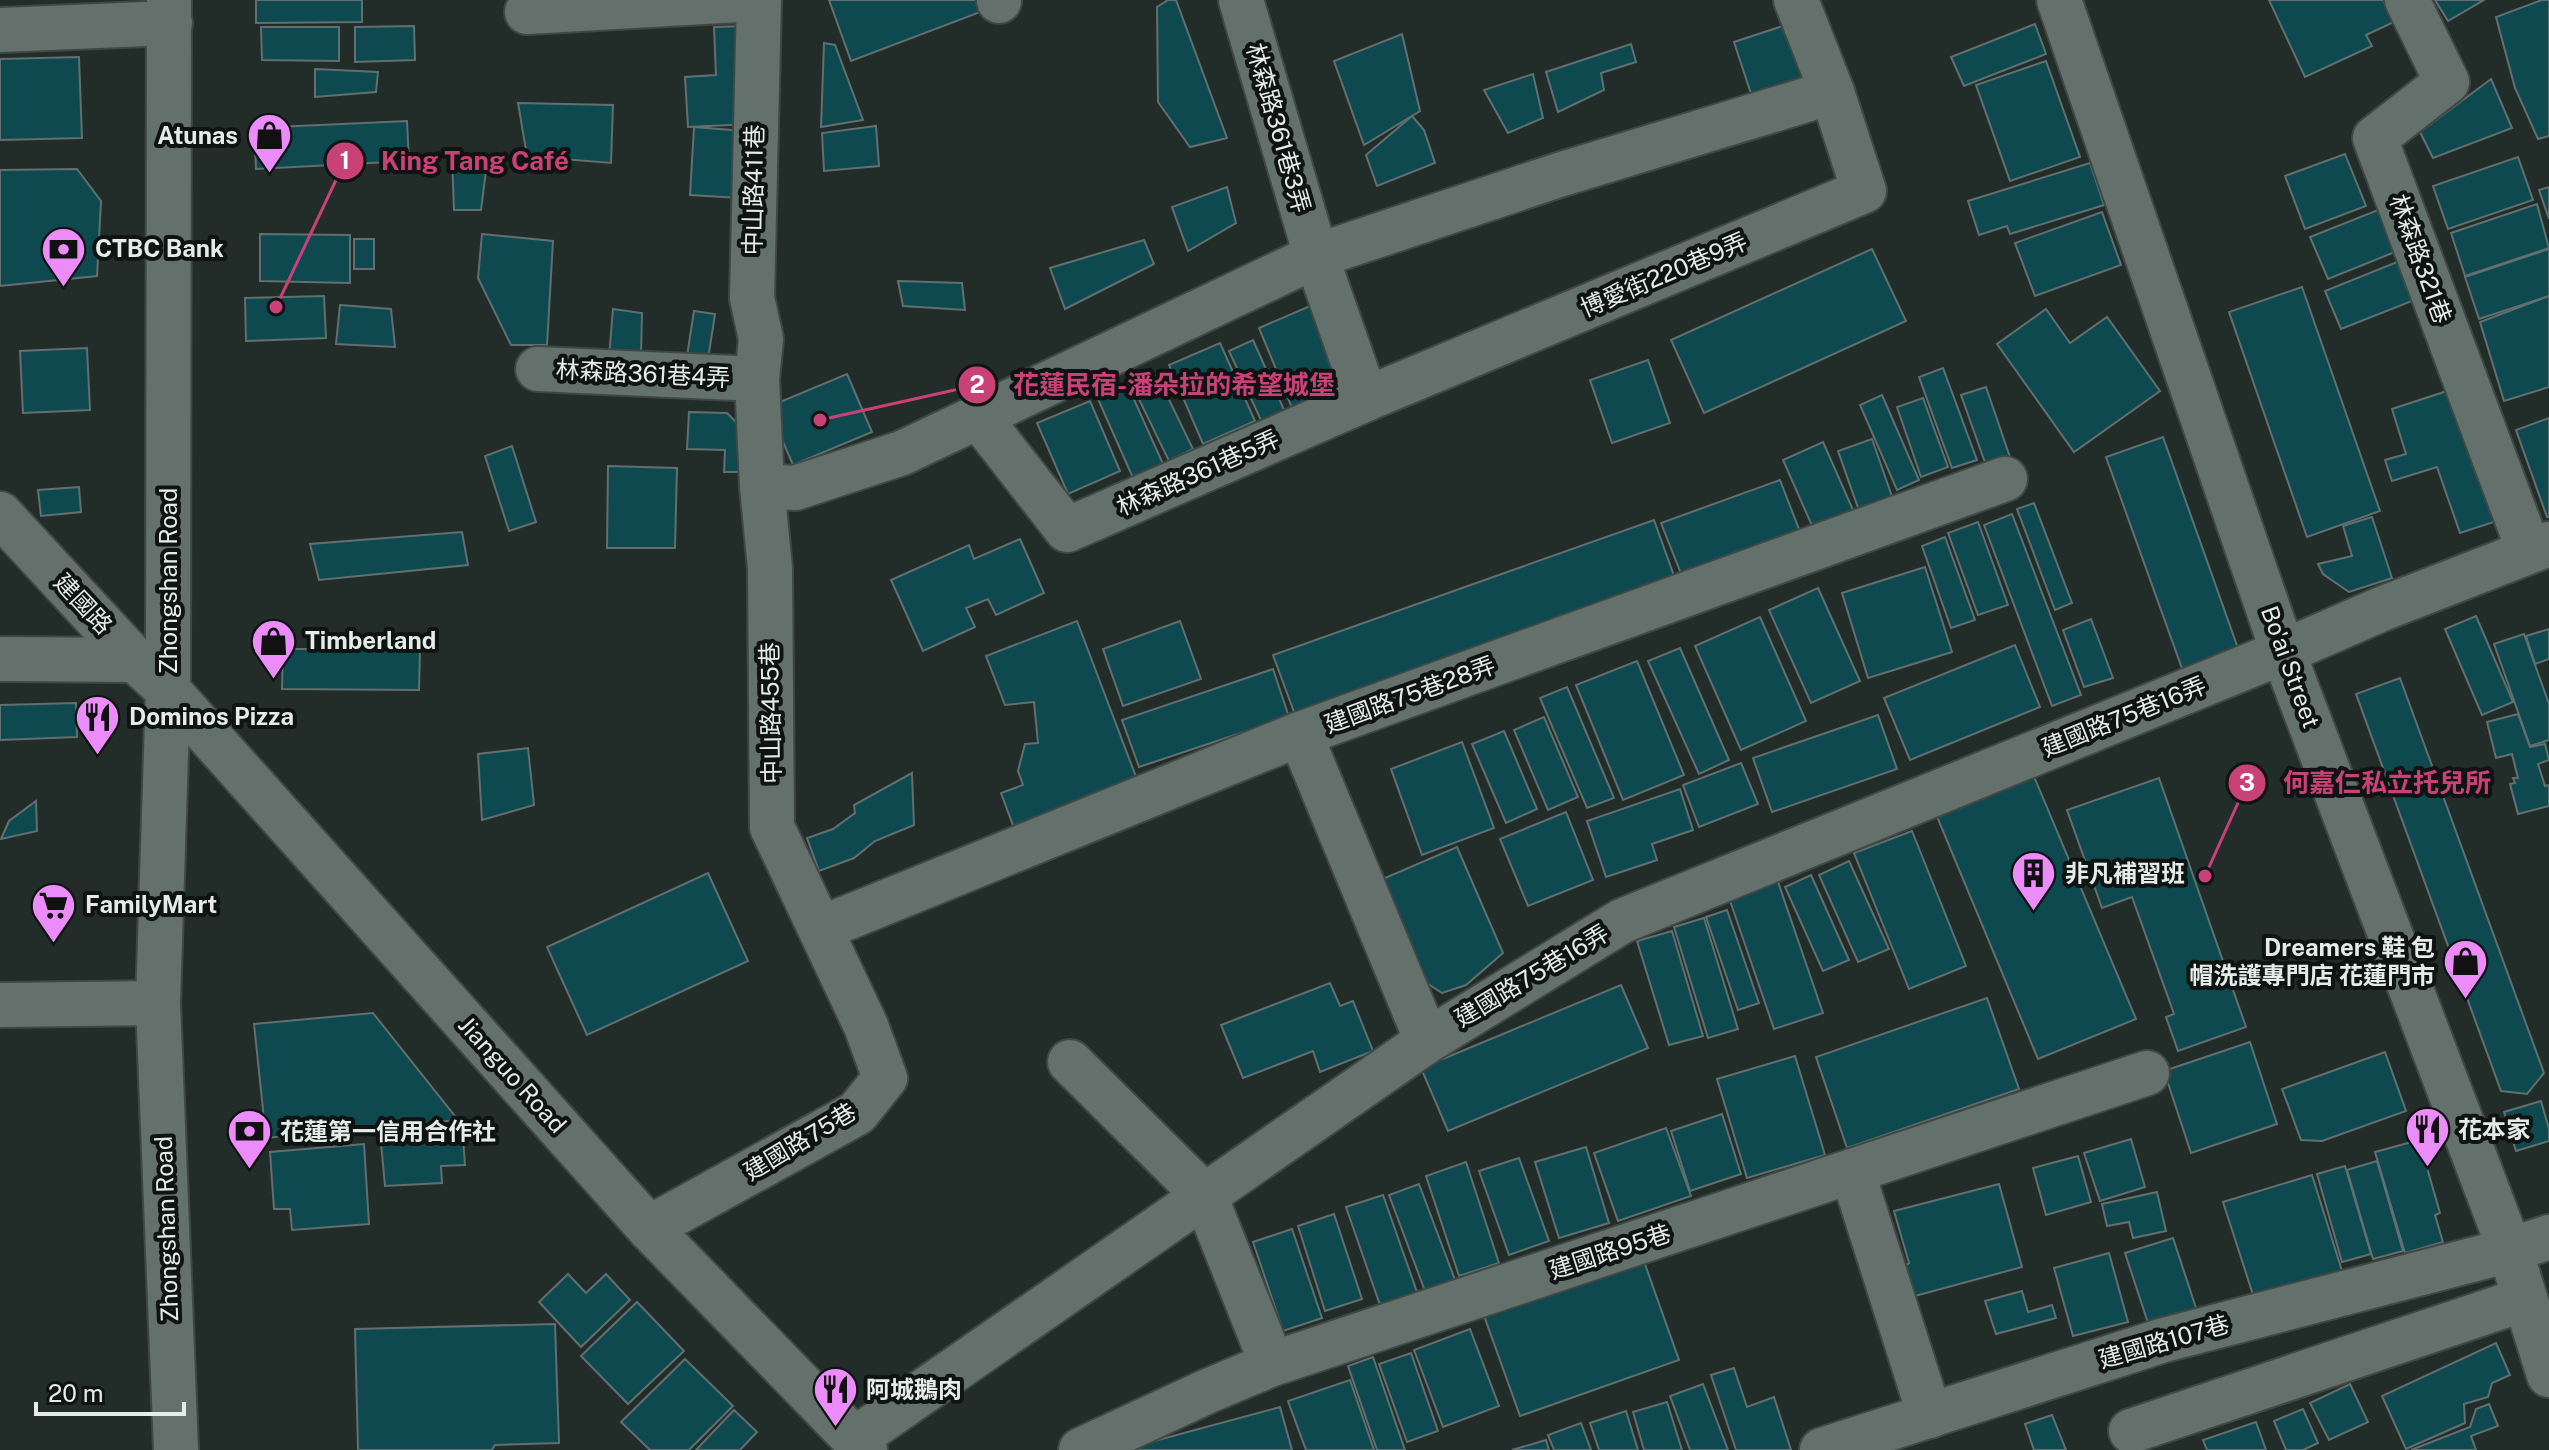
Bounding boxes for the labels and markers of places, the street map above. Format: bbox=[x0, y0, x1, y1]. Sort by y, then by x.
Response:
shop icon: Atunas bbox=[245, 112, 293, 175]
place label: Atunas bbox=[157, 121, 238, 149]
callout: King Tang Café bbox=[325, 136, 585, 186]
bank icon: CTBC Bank bbox=[40, 225, 88, 288]
place label: CTBC Bank bbox=[95, 234, 224, 262]
callout: 花蓮民宿-潘朵拉的希望城堡 bbox=[957, 360, 1351, 410]
shop icon: Timberland bbox=[250, 617, 298, 680]
place label: Timberland bbox=[305, 626, 436, 654]
restaurant icon: Dominos Pizza bbox=[74, 693, 122, 756]
place label: Dominos Pizza bbox=[129, 702, 294, 730]
callout: 何嘉仁私立托兒所 bbox=[2227, 758, 2507, 808]
building icon: 非凡補習班 bbox=[2010, 850, 2058, 913]
place label: 非凡補習班 bbox=[2065, 859, 2185, 887]
supermarket icon: FamilyMart bbox=[30, 881, 78, 944]
place label: FamilyMart bbox=[85, 890, 217, 918]
place label: Dreamers 鞋 包 帽洗護專門店 花蓮門市 bbox=[2190, 933, 2435, 989]
shop icon: Dreamers 鞋 包 帽洗護專門店 花蓮門市 bbox=[2442, 938, 2490, 1001]
restaurant icon: 花本家 bbox=[2403, 1106, 2451, 1169]
bank icon: 花蓮第一信用合作社 bbox=[225, 1108, 273, 1171]
place label: 花本家 bbox=[2458, 1115, 2530, 1143]
place label: 花蓮第一信用合作社 bbox=[280, 1117, 496, 1145]
restaurant icon: 阿城鵝肉 bbox=[811, 1366, 859, 1429]
place label: 阿城鵝肉 bbox=[866, 1375, 962, 1403]

